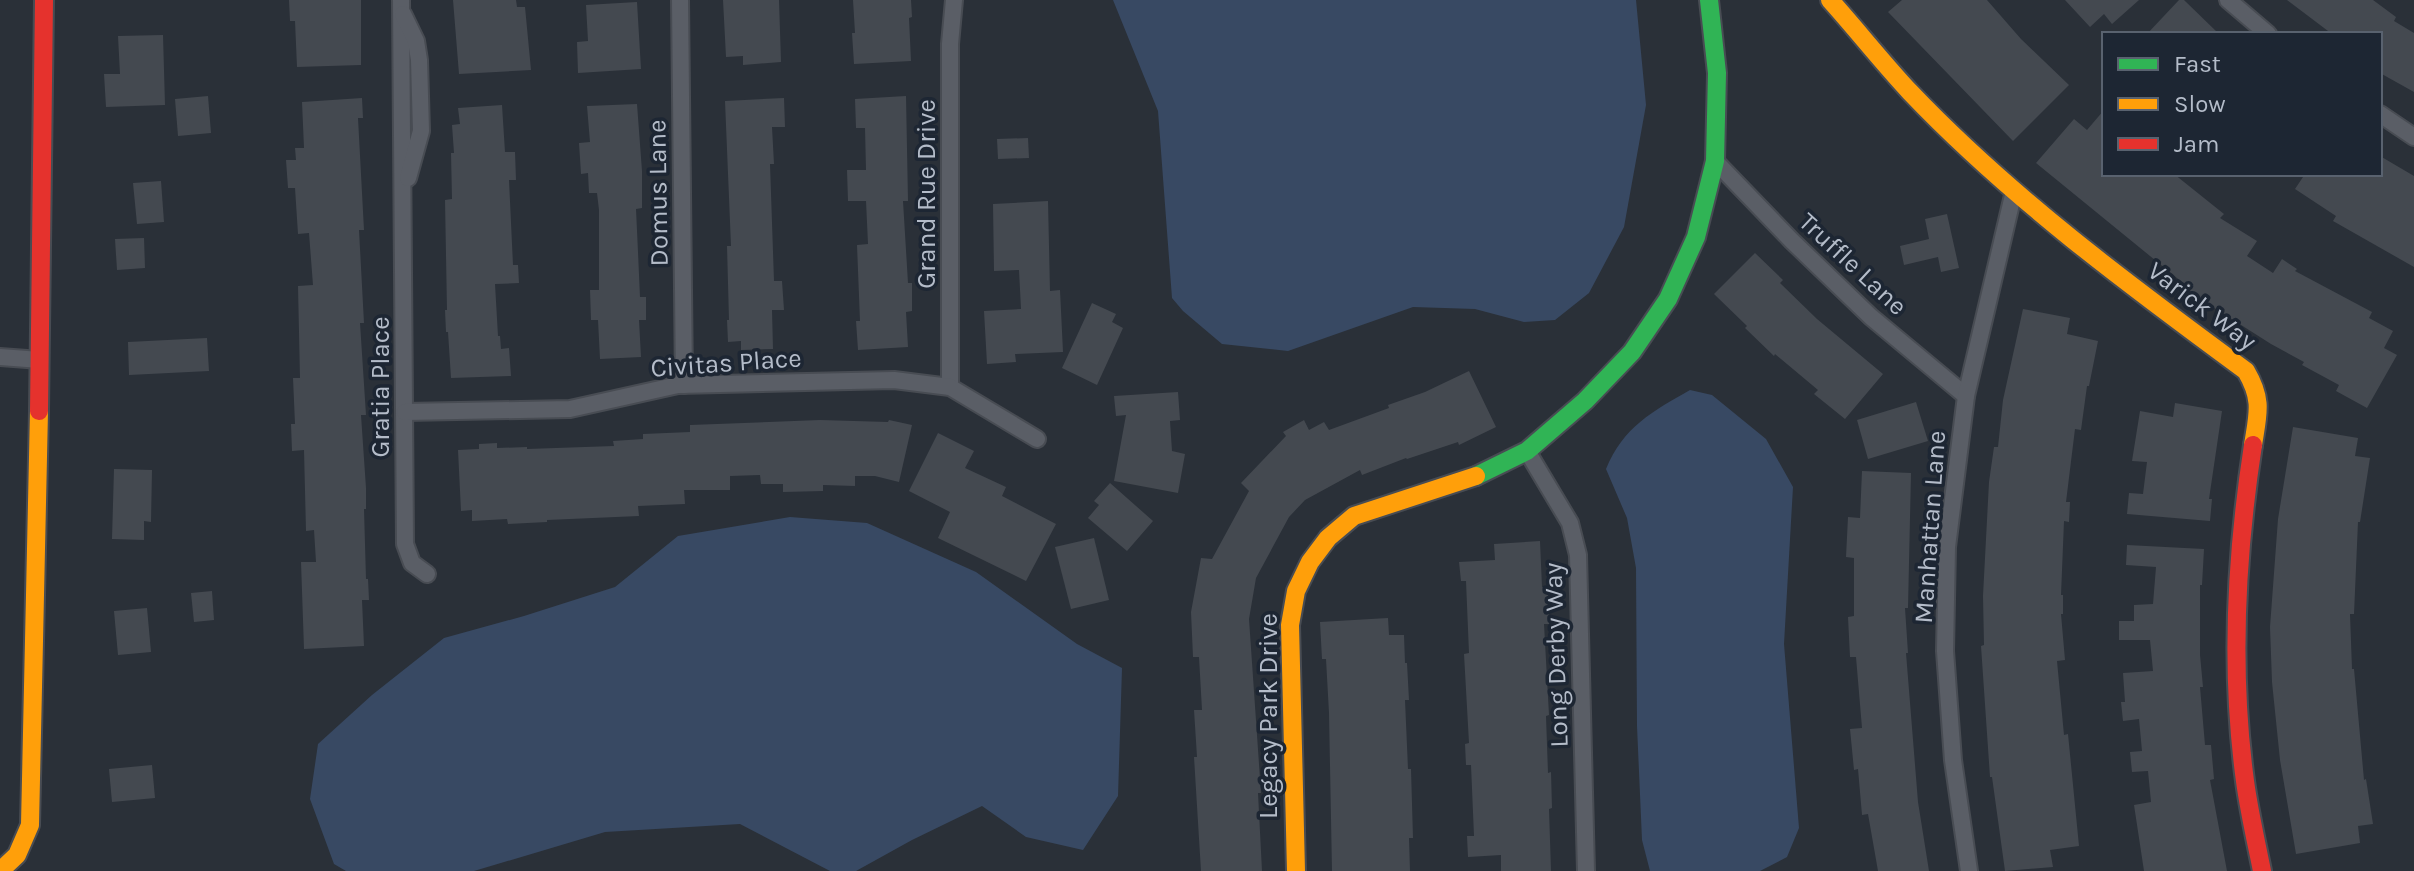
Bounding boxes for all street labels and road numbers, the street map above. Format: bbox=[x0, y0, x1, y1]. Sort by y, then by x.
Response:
street label: Grand Rue Drive bbox=[911, 99, 942, 289]
street label: Domus Lane bbox=[641, 119, 675, 267]
street label: Truffle Lane bbox=[1793, 206, 1913, 322]
street label: Varick Way bbox=[2141, 255, 2263, 357]
street label: Gratia Place bbox=[365, 316, 396, 458]
street label: Civitas Place bbox=[650, 342, 802, 384]
street label: Manhattan Lane bbox=[1908, 430, 1952, 624]
street label: Long Derby Way bbox=[1537, 562, 1575, 748]
street label: Legacy Park Drive bbox=[1253, 613, 1284, 819]

